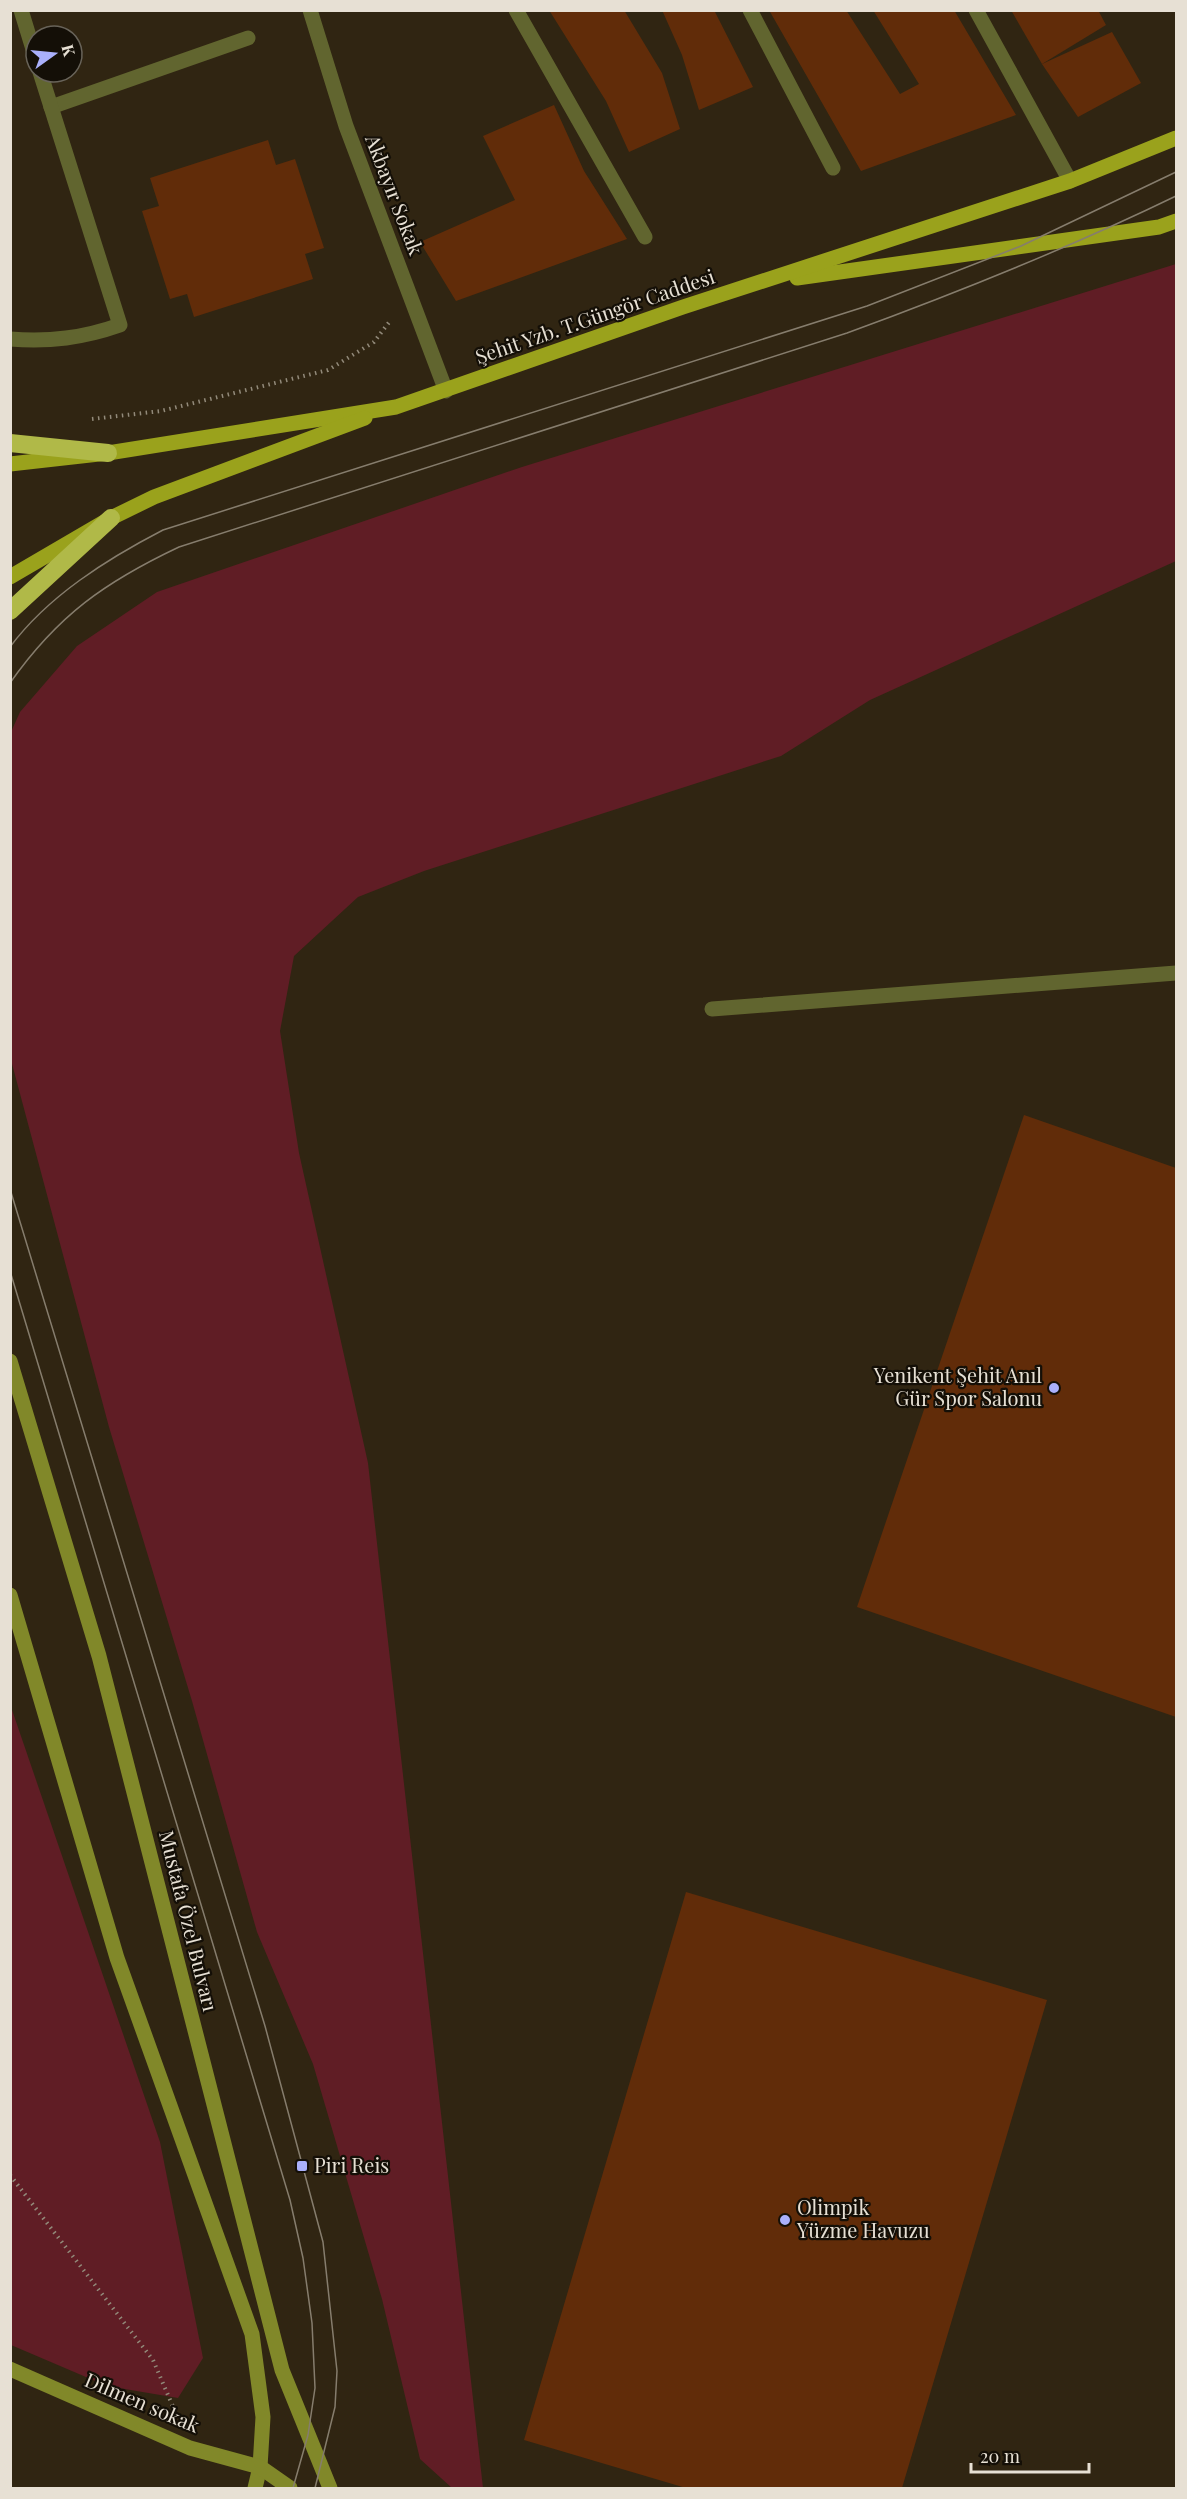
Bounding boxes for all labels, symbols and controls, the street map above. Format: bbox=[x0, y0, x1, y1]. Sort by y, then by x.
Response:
north arrow bbox=[24, 24, 84, 84]
text: K bbox=[57, 42, 81, 59]
street label: Akbayır Sokak bbox=[360, 129, 431, 259]
street label: Şehit Yzb. T.Güngör Caddesi bbox=[471, 262, 718, 369]
place label: Yenikent Şehit Anıl Gür Spor Salonu bbox=[873, 1361, 1042, 1411]
marker: Yenikent Şehit Anıl Gür Spor Salonu bbox=[1047, 1381, 1061, 1395]
street label: Mustafa Özel Bulvarı bbox=[154, 1827, 225, 2014]
place label: Piri Reis bbox=[314, 2151, 389, 2178]
marker: Piri Reis bbox=[295, 2159, 309, 2173]
place label: Olimpik Yüzme Havuzu bbox=[796, 2193, 930, 2243]
marker: Olimpik Yüzme Havuzu bbox=[778, 2213, 792, 2227]
street label: Dilmen sokak bbox=[81, 2365, 204, 2438]
scale bar bbox=[971, 2436, 1090, 2474]
text: 20 m bbox=[980, 2444, 1020, 2468]

